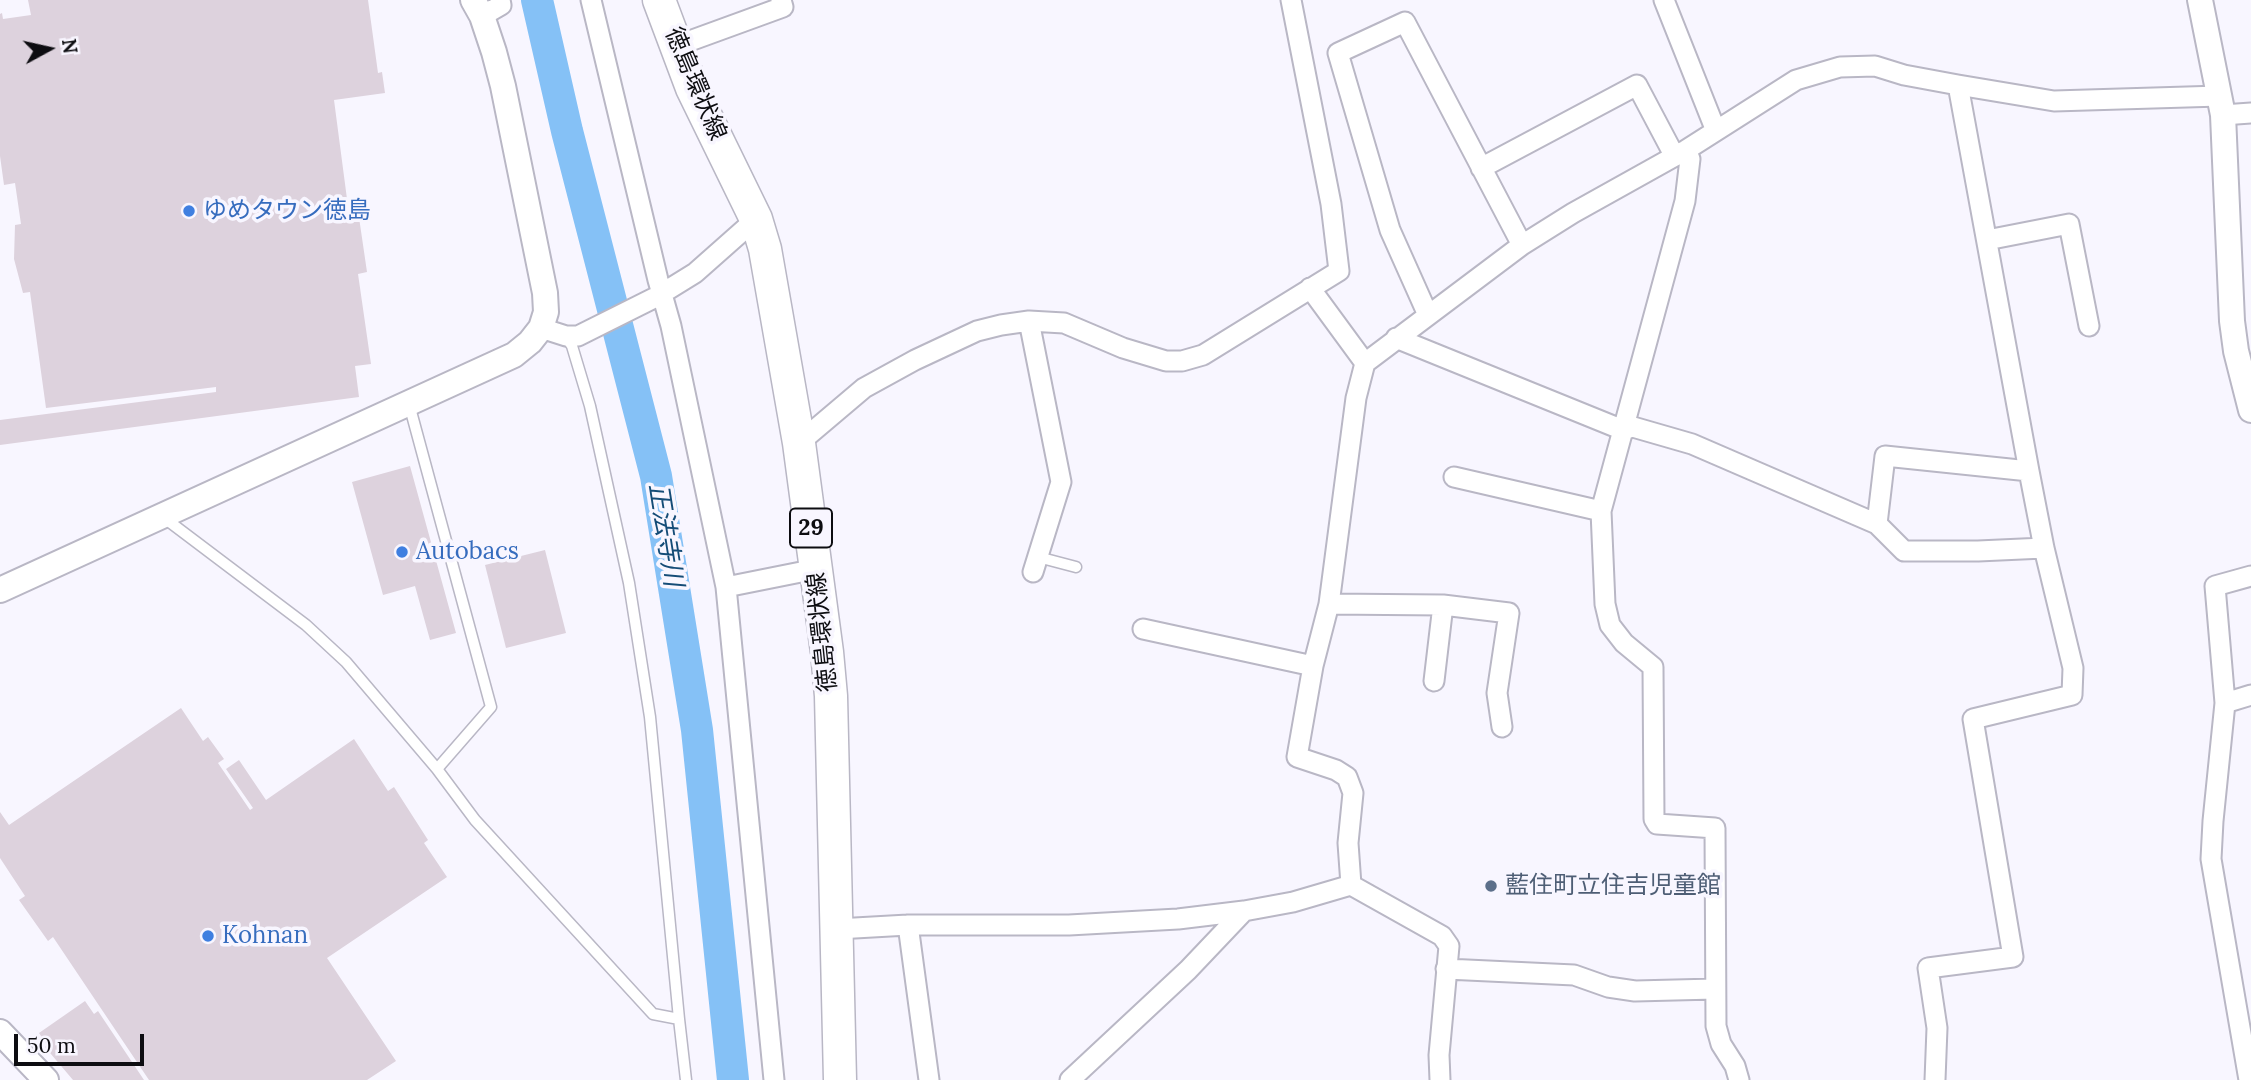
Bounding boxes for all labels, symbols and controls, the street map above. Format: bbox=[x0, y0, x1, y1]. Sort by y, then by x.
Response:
north arrow bbox=[14, 14, 84, 84]
street label: 徳島環状線 bbox=[658, 23, 732, 145]
text: N bbox=[57, 37, 83, 55]
place label: ゆめタウン徳島 bbox=[203, 197, 371, 225]
marker: ゆめタウン徳島 bbox=[181, 203, 197, 219]
water label: 正法寺川 bbox=[641, 481, 689, 589]
road number: 29 bbox=[790, 508, 832, 548]
place label: Autobacs bbox=[416, 538, 519, 566]
marker: Autobacs bbox=[394, 544, 410, 560]
street label: 徳島環状線 bbox=[802, 571, 844, 693]
place label: 藍住町立住吉児童館 bbox=[1505, 872, 1721, 900]
marker: 藍住町立住吉児童館 bbox=[1483, 878, 1499, 894]
place label: Kohnan bbox=[222, 922, 308, 950]
marker: Kohnan bbox=[200, 928, 216, 944]
scale bar bbox=[18, 1020, 147, 1064]
text: 50 m bbox=[27, 1032, 76, 1059]

